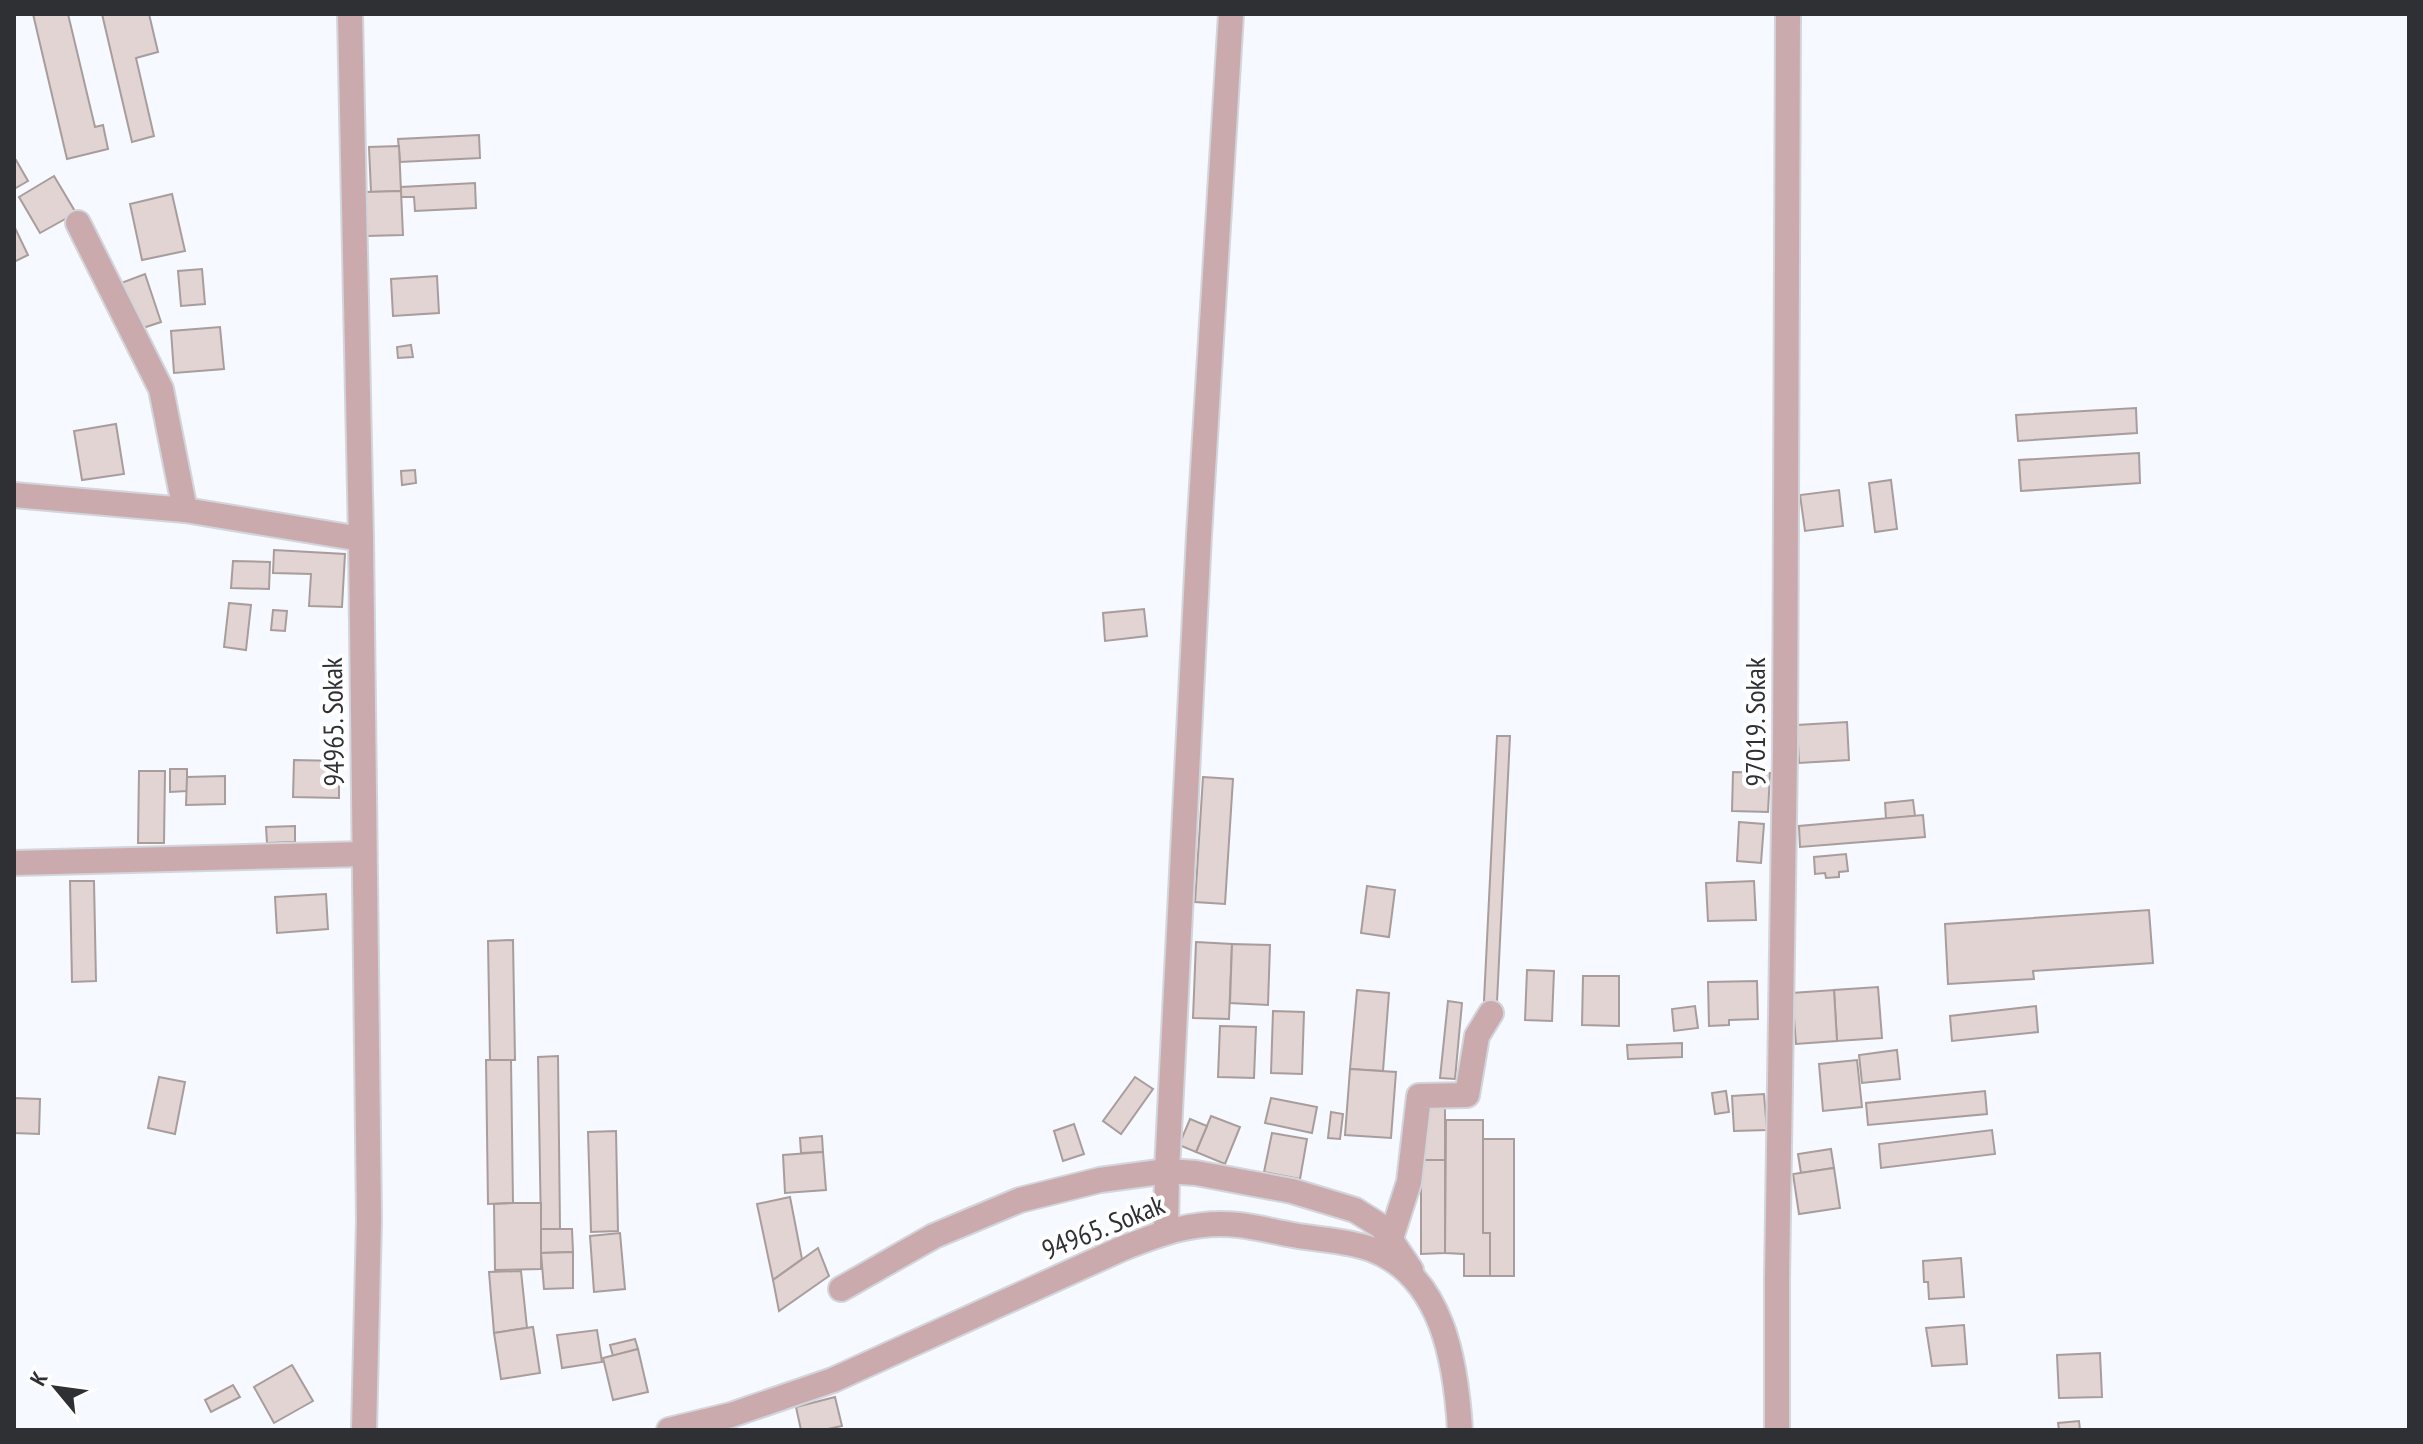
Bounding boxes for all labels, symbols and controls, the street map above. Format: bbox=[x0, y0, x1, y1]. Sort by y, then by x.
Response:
street label: 94965. Sokak bbox=[313, 657, 352, 787]
street label: 97019. Sokak bbox=[1736, 657, 1773, 787]
street label: 94965. Sokak bbox=[1036, 1185, 1170, 1268]
north arrow bbox=[16, 1348, 96, 1428]
text: K bbox=[23, 1366, 54, 1390]

